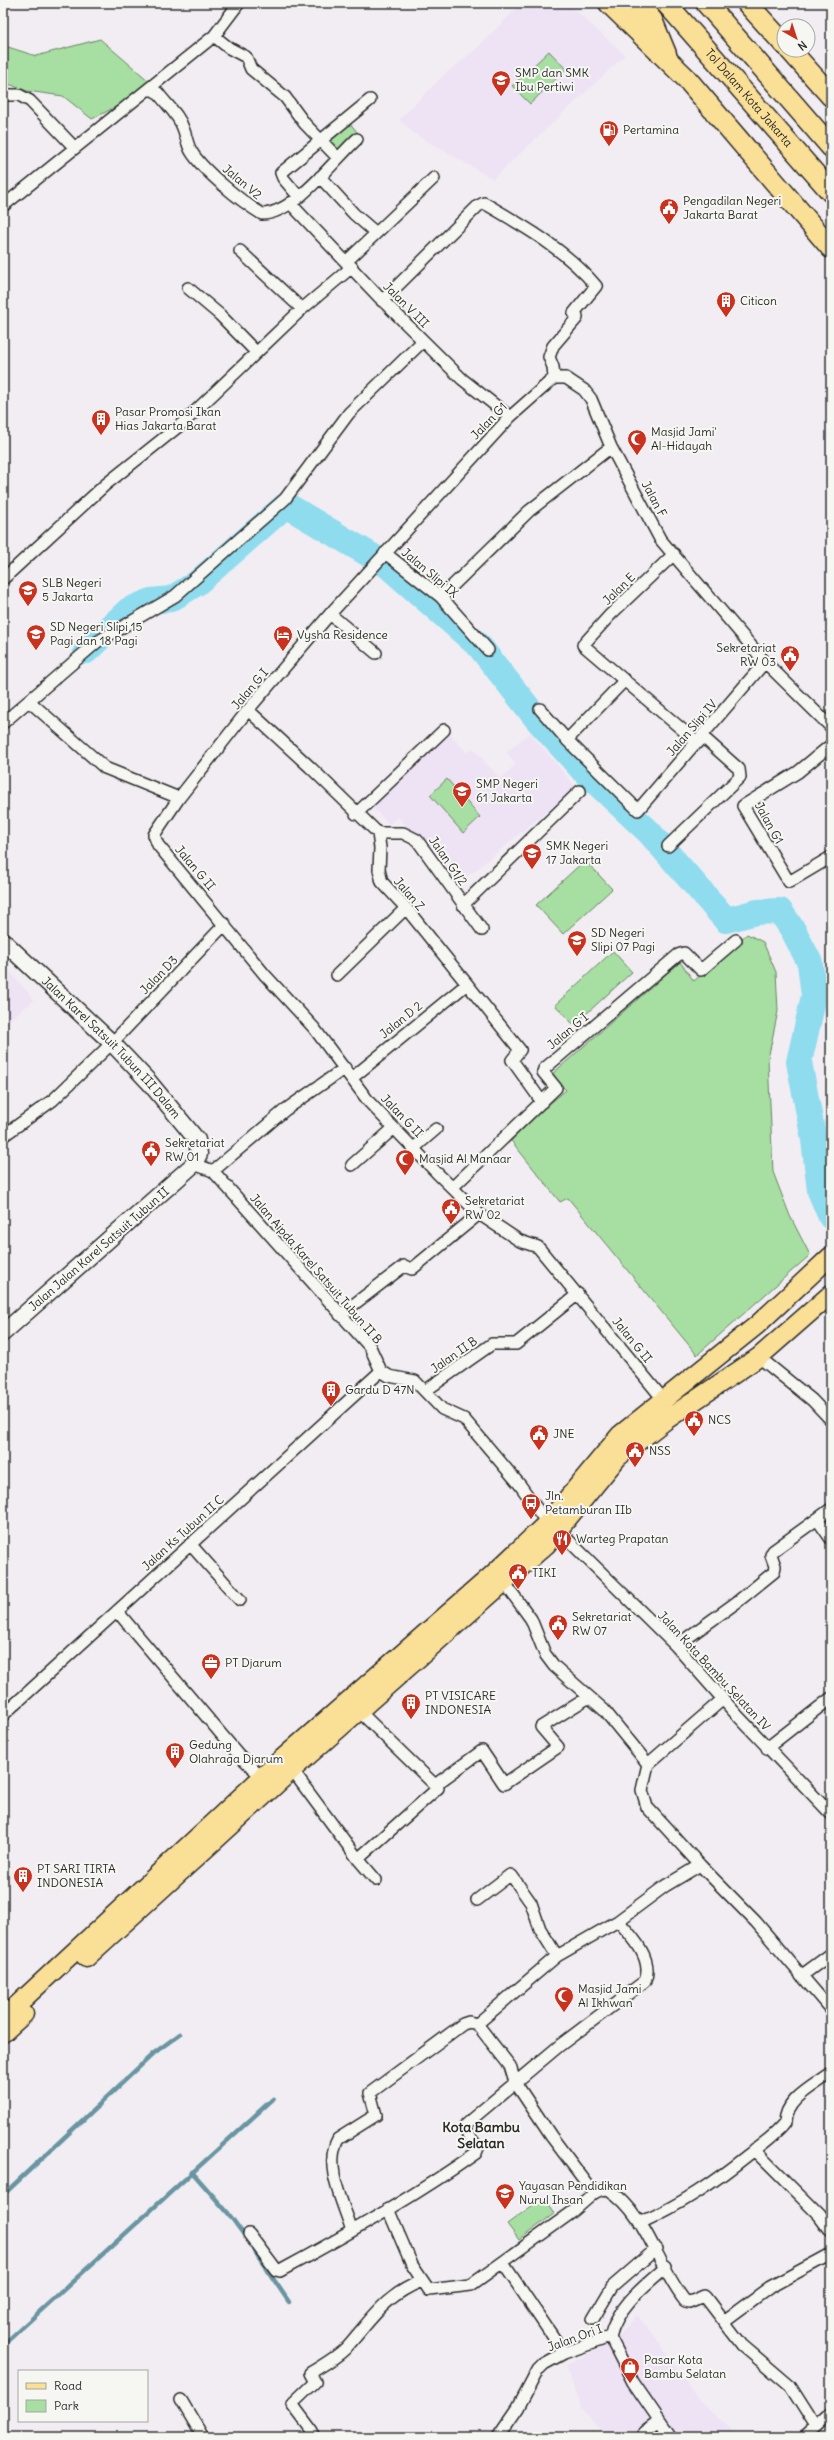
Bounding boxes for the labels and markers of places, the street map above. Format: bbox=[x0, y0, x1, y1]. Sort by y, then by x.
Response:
place label: SMP dan SMK Ibu Pertiwi bbox=[515, 65, 590, 94]
school or university icon: SMP dan SMK Ibu Pertiwi bbox=[490, 69, 512, 97]
fuel station icon: Pertamina bbox=[598, 119, 620, 147]
place label: Pertamina bbox=[623, 122, 679, 137]
place label: Pengadilan Negeri Jakarta Barat bbox=[683, 193, 781, 222]
public building icon: Pengadilan Negeri Jakarta Barat bbox=[658, 197, 680, 225]
building icon: Citicon bbox=[715, 290, 737, 318]
place label: Citicon bbox=[740, 293, 777, 308]
place label: Pasar Promosi Ikan Hias Jakarta Barat bbox=[115, 404, 221, 433]
building icon: Pasar Promosi Ikan Hias Jakarta Barat bbox=[90, 408, 112, 436]
place label: Masjid Jami' Al-Hidayah bbox=[651, 424, 717, 453]
mosque icon: Masjid Jami' Al-Hidayah bbox=[626, 428, 648, 456]
place label: SLB Negeri 5 Jakarta bbox=[42, 575, 101, 604]
school or university icon: SLB Negeri 5 Jakarta bbox=[17, 579, 39, 607]
place label: SD Negeri Slipi 15 Pagi dan 18 Pagi bbox=[50, 619, 143, 648]
school or university icon: SD Negeri Slipi 15 Pagi dan 18 Pagi bbox=[25, 623, 47, 651]
hotel icon: Vysha Residence bbox=[272, 624, 294, 652]
place label: Vysha Residence bbox=[297, 627, 388, 642]
place label: Sekretariat RW 03 bbox=[716, 640, 776, 669]
public building icon: Sekretariat RW 03 bbox=[779, 644, 801, 672]
place label: SMP Negeri 61 Jakarta bbox=[476, 776, 538, 805]
school or university icon: SMP Negeri 61 Jakarta bbox=[451, 780, 473, 808]
place label: SMK Negeri 17 Jakarta bbox=[546, 838, 608, 867]
school or university icon: SMK Negeri 17 Jakarta bbox=[521, 842, 543, 870]
place label: SD Negeri Slipi 07 Pagi bbox=[591, 925, 655, 954]
school or university icon: SD Negeri Slipi 07 Pagi bbox=[566, 929, 588, 957]
place label: Sekretariat RW 01 bbox=[165, 1135, 225, 1164]
public building icon: Sekretariat RW 01 bbox=[140, 1139, 162, 1167]
mosque icon: Masjid Al Manaar bbox=[394, 1148, 416, 1176]
place label: Masjid Al Manaar bbox=[419, 1151, 512, 1166]
place label: Sekretariat RW 02 bbox=[465, 1193, 525, 1222]
public building icon: Sekretariat RW 02 bbox=[440, 1197, 462, 1225]
building icon: Gardu D 47N bbox=[320, 1379, 342, 1407]
place label: Gardu D 47N bbox=[345, 1382, 415, 1397]
public building icon: NCS bbox=[683, 1409, 705, 1437]
place label: NCS bbox=[708, 1412, 731, 1427]
public building icon: JNE bbox=[528, 1423, 550, 1451]
place label: JNE bbox=[553, 1426, 575, 1441]
public building icon: NSS bbox=[624, 1440, 646, 1468]
place label: NSS bbox=[649, 1443, 671, 1458]
place label: Jln. Petamburan IIb bbox=[545, 1488, 632, 1517]
bus stop icon: Jln. Petamburan IIb bbox=[520, 1492, 542, 1520]
restaurant icon: Warteg Prapatan bbox=[551, 1528, 573, 1556]
place label: Warteg Prapatan bbox=[576, 1531, 669, 1546]
public building icon: TIKI bbox=[507, 1562, 529, 1590]
place label: TIKI bbox=[532, 1565, 556, 1580]
place label: Sekretariat RW 07 bbox=[572, 1609, 632, 1638]
public building icon: Sekretariat RW 07 bbox=[547, 1613, 569, 1641]
office icon: PT Djarum bbox=[200, 1652, 222, 1680]
place label: PT Djarum bbox=[225, 1655, 282, 1670]
place label: PT VISICARE INDONESIA bbox=[425, 1688, 496, 1717]
building icon: PT VISICARE INDONESIA bbox=[400, 1692, 422, 1720]
place label: Gedung Olahraga Djarum bbox=[189, 1737, 284, 1766]
building icon: Gedung Olahraga Djarum bbox=[164, 1741, 186, 1769]
place label: PT SARI TIRTA INDONESIA bbox=[37, 1861, 116, 1890]
building icon: PT SARI TIRTA INDONESIA bbox=[12, 1865, 34, 1893]
place label: Masjid Jami Al Ikhwan bbox=[578, 1981, 641, 2010]
mosque icon: Masjid Jami Al Ikhwan bbox=[553, 1985, 575, 2013]
place label: Yayasan Pendidikan Nurul Ihsan bbox=[519, 2178, 627, 2207]
school or university icon: Yayasan Pendidikan Nurul Ihsan bbox=[494, 2182, 516, 2210]
place label: Pasar Kota Bambu Selatan bbox=[644, 2352, 726, 2381]
shop icon: Pasar Kota Bambu Selatan bbox=[619, 2356, 641, 2384]

